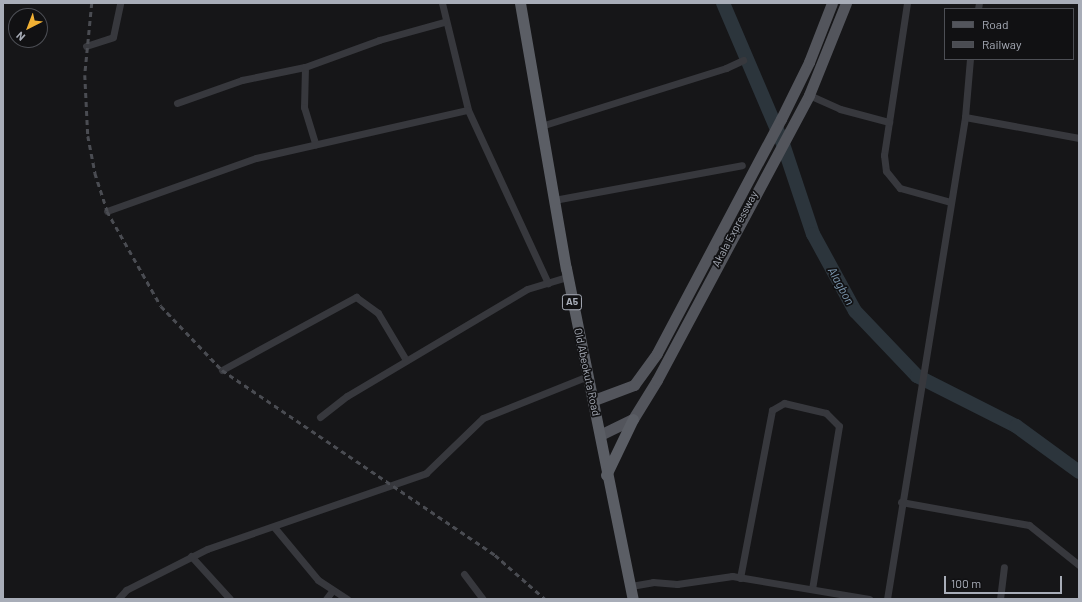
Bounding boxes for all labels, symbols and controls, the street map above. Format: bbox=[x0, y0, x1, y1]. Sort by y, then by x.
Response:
north arrow bbox=[8, 8, 48, 48]
legend bbox=[944, 8, 1074, 60]
text: Road bbox=[982, 17, 1009, 31]
text: N bbox=[13, 29, 27, 44]
text: Railway bbox=[982, 37, 1021, 51]
street label: Akala Expressway bbox=[709, 189, 761, 269]
water label: Alagbon bbox=[825, 264, 857, 308]
road number: A5 bbox=[561, 294, 583, 310]
street label: Old Abeokuta Road bbox=[571, 327, 603, 417]
scale bar bbox=[946, 568, 1064, 594]
text: 100 m bbox=[951, 576, 981, 590]

